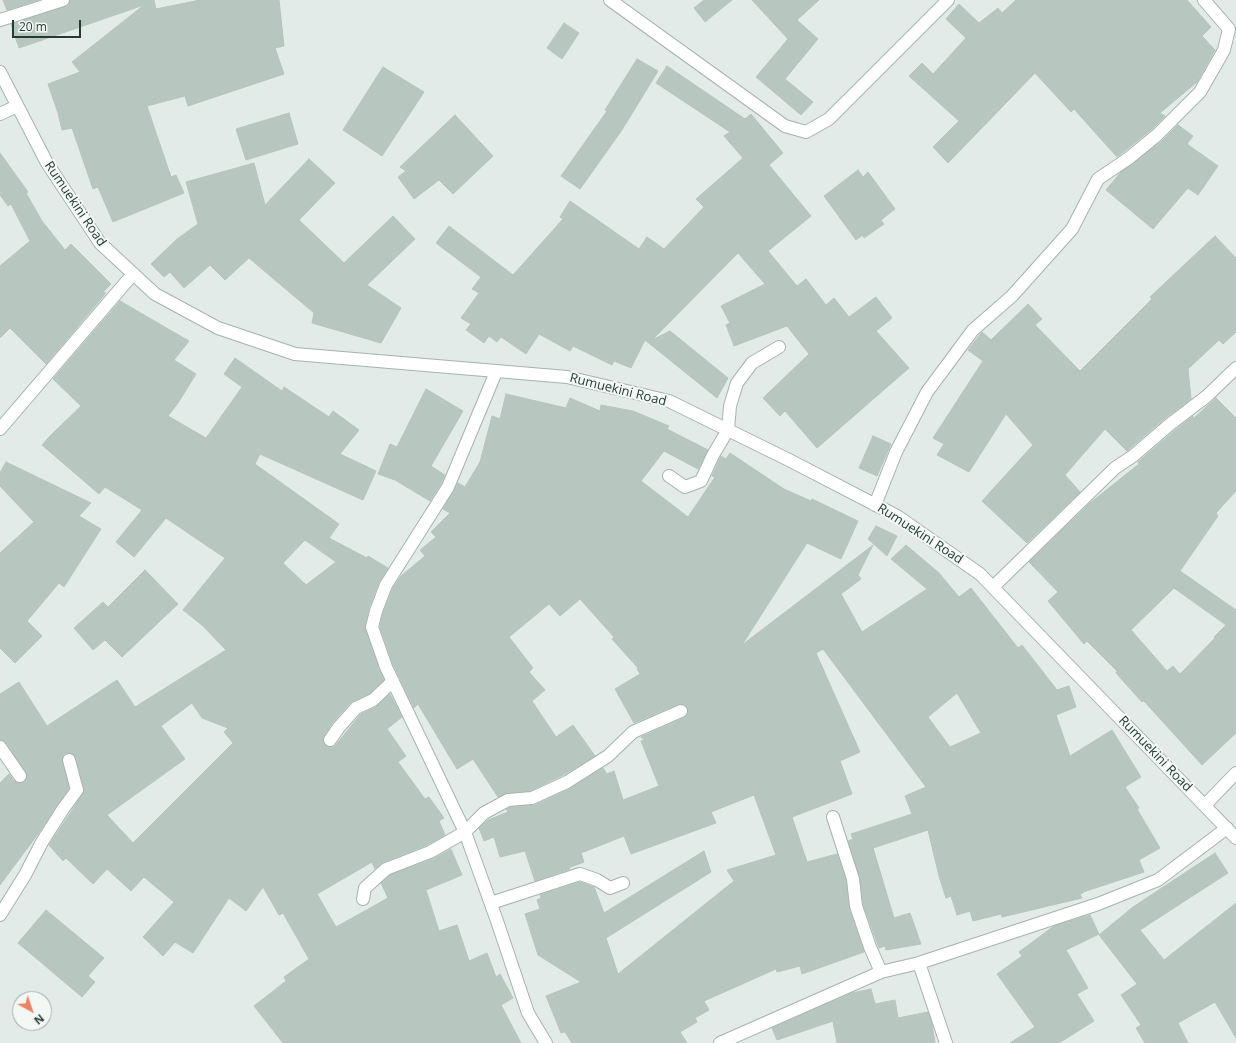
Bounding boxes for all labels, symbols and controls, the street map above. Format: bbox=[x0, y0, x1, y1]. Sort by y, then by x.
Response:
scale bar bbox=[14, 12, 83, 38]
text: 20 m bbox=[19, 18, 47, 35]
street label: Rumuekini Road bbox=[41, 159, 109, 249]
street label: Rumuekini Road bbox=[568, 370, 668, 410]
street label: Rumuekini Road bbox=[874, 500, 966, 568]
street label: Rumuekini Road bbox=[1115, 713, 1195, 795]
north arrow bbox=[12, 991, 52, 1031]
text: N bbox=[31, 1011, 48, 1028]

